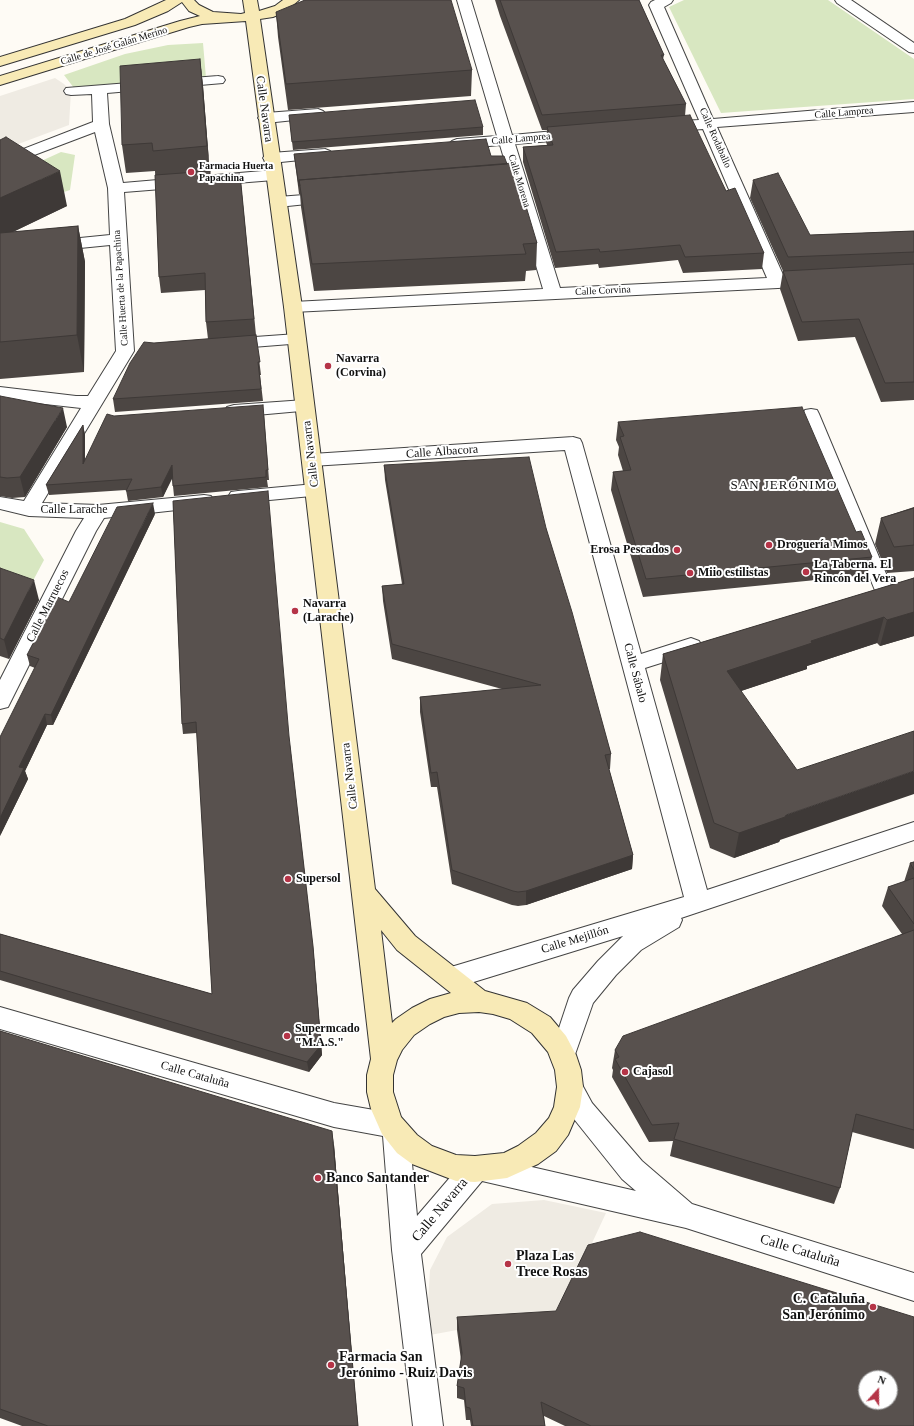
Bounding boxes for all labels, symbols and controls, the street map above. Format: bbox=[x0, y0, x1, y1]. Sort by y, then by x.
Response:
street label: Calle de José Galán Merino bbox=[59, 24, 169, 68]
street label: Calle Navarra bbox=[252, 75, 276, 143]
street label: Calle Lamprea bbox=[814, 104, 874, 122]
street label: Calle Rodaballo bbox=[696, 106, 734, 170]
street label: Calle Lamprea bbox=[491, 130, 551, 148]
street label: Calle Morena bbox=[505, 153, 533, 209]
place label: Farmacia Huerta Papachina bbox=[199, 160, 273, 184]
marker: Farmacia Huerta Papachina bbox=[186, 167, 196, 177]
street label: Calle Huerta de la Papachina bbox=[111, 230, 131, 346]
street label: Calle Corvina bbox=[575, 284, 631, 298]
place label: Navarra (Corvina) bbox=[336, 352, 386, 380]
marker: Navarra (Corvina) bbox=[323, 361, 333, 371]
street label: Calle Navarra bbox=[300, 420, 322, 488]
street label: Calle Albacora bbox=[405, 442, 479, 462]
district label: SAN JERÓNIMO bbox=[731, 478, 837, 494]
street label: Calle Larache bbox=[41, 503, 107, 517]
place label: Droguería Mimos bbox=[777, 538, 868, 552]
marker: Droguería Mimos bbox=[764, 540, 774, 550]
place label: Erosa Pescados bbox=[590, 543, 669, 557]
marker: Erosa Pescados bbox=[672, 545, 682, 555]
place label: La Taberna. El Rincón del Vera bbox=[814, 558, 896, 586]
place label: Miio estilistas bbox=[698, 566, 768, 580]
street label: Calle Marruecos bbox=[24, 567, 72, 645]
marker: La Taberna. El Rincón del Vera bbox=[801, 567, 811, 577]
marker: Miio estilistas bbox=[685, 568, 695, 578]
place label: Navarra (Larache) bbox=[303, 597, 354, 625]
marker: Navarra (Larache) bbox=[290, 606, 300, 616]
street label: Calle Sábalo bbox=[620, 642, 650, 704]
street label: Calle Navarra bbox=[339, 742, 361, 810]
place label: Supersol bbox=[296, 872, 341, 886]
marker: Supersol bbox=[283, 874, 293, 884]
street label: Calle Mejillón bbox=[540, 923, 610, 957]
place label: Supermcado "M.A.S." bbox=[295, 1022, 360, 1050]
marker: Supermcado "M.A.S." bbox=[282, 1031, 292, 1041]
street label: Calle Cataluña bbox=[159, 1058, 231, 1092]
place label: Cajasol bbox=[633, 1065, 672, 1079]
marker: Cajasol bbox=[620, 1067, 630, 1077]
place label: Banco Santander bbox=[326, 1170, 429, 1186]
marker: Banco Santander bbox=[313, 1173, 323, 1183]
street label: Calle Navarra bbox=[408, 1175, 472, 1245]
street label: Calle Cataluña bbox=[758, 1231, 842, 1271]
place label: Plaza Las Trece Rosas bbox=[516, 1248, 587, 1280]
marker: Plaza Las Trece Rosas bbox=[503, 1259, 513, 1269]
place label: C. Cataluña San Jerónimo bbox=[782, 1291, 865, 1324]
marker: C. Cataluña San Jerónimo bbox=[868, 1302, 878, 1312]
place label: Farmacia San Jerónimo - Ruiz Davis bbox=[339, 1349, 472, 1382]
marker: Farmacia San Jerónimo - Ruiz Davis bbox=[326, 1360, 336, 1370]
north arrow bbox=[858, 1370, 898, 1410]
text: N bbox=[876, 1373, 888, 1387]

